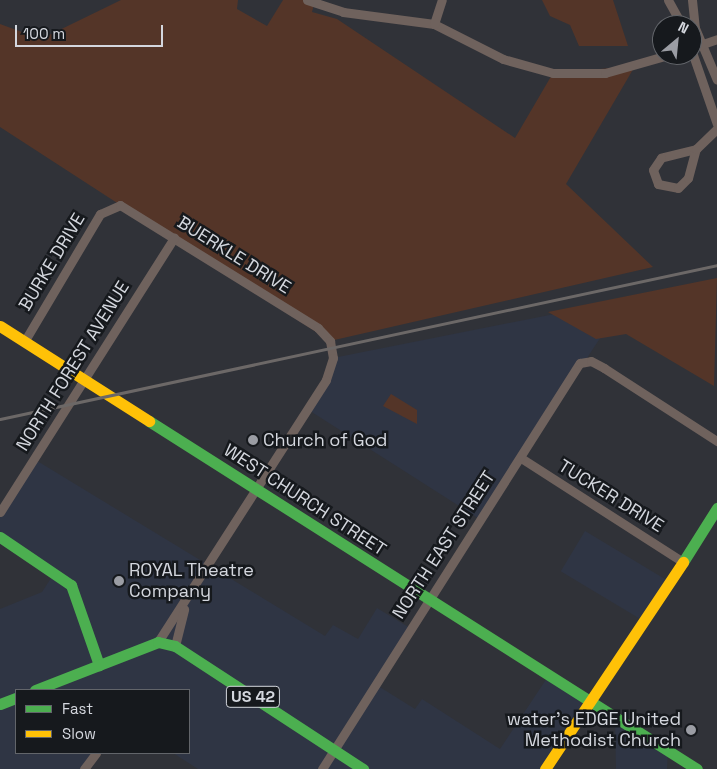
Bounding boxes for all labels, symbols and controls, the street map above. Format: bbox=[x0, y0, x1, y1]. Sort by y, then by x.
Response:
scale bar bbox=[18, 15, 165, 47]
north arrow bbox=[652, 15, 702, 65]
text: N bbox=[675, 17, 692, 38]
text: 100 m bbox=[23, 24, 65, 43]
street label: BURKE DRIVE bbox=[14, 209, 90, 315]
street label: BUERKLE DRIVE bbox=[173, 211, 295, 299]
street label: NORTH FOREST AVENUE bbox=[12, 277, 134, 455]
place label: Church of God bbox=[263, 429, 387, 451]
marker: Church of God bbox=[247, 434, 259, 446]
street label: WEST CHURCH STREET bbox=[220, 439, 390, 561]
street label: TUCKER DRIVE bbox=[554, 455, 668, 537]
street label: NORTH EAST STREET bbox=[388, 467, 500, 623]
place label: ROYAL Theatre Company bbox=[129, 560, 255, 602]
marker: ROYAL Theatre Company bbox=[113, 575, 125, 587]
road number: US 42 bbox=[226, 684, 280, 710]
legend bbox=[15, 689, 190, 754]
text: Fast bbox=[62, 699, 93, 718]
place label: water's EDGE United Methodist Church bbox=[507, 709, 681, 752]
text: Slow bbox=[62, 724, 96, 743]
marker: water's EDGE United Methodist Church bbox=[685, 724, 697, 736]

